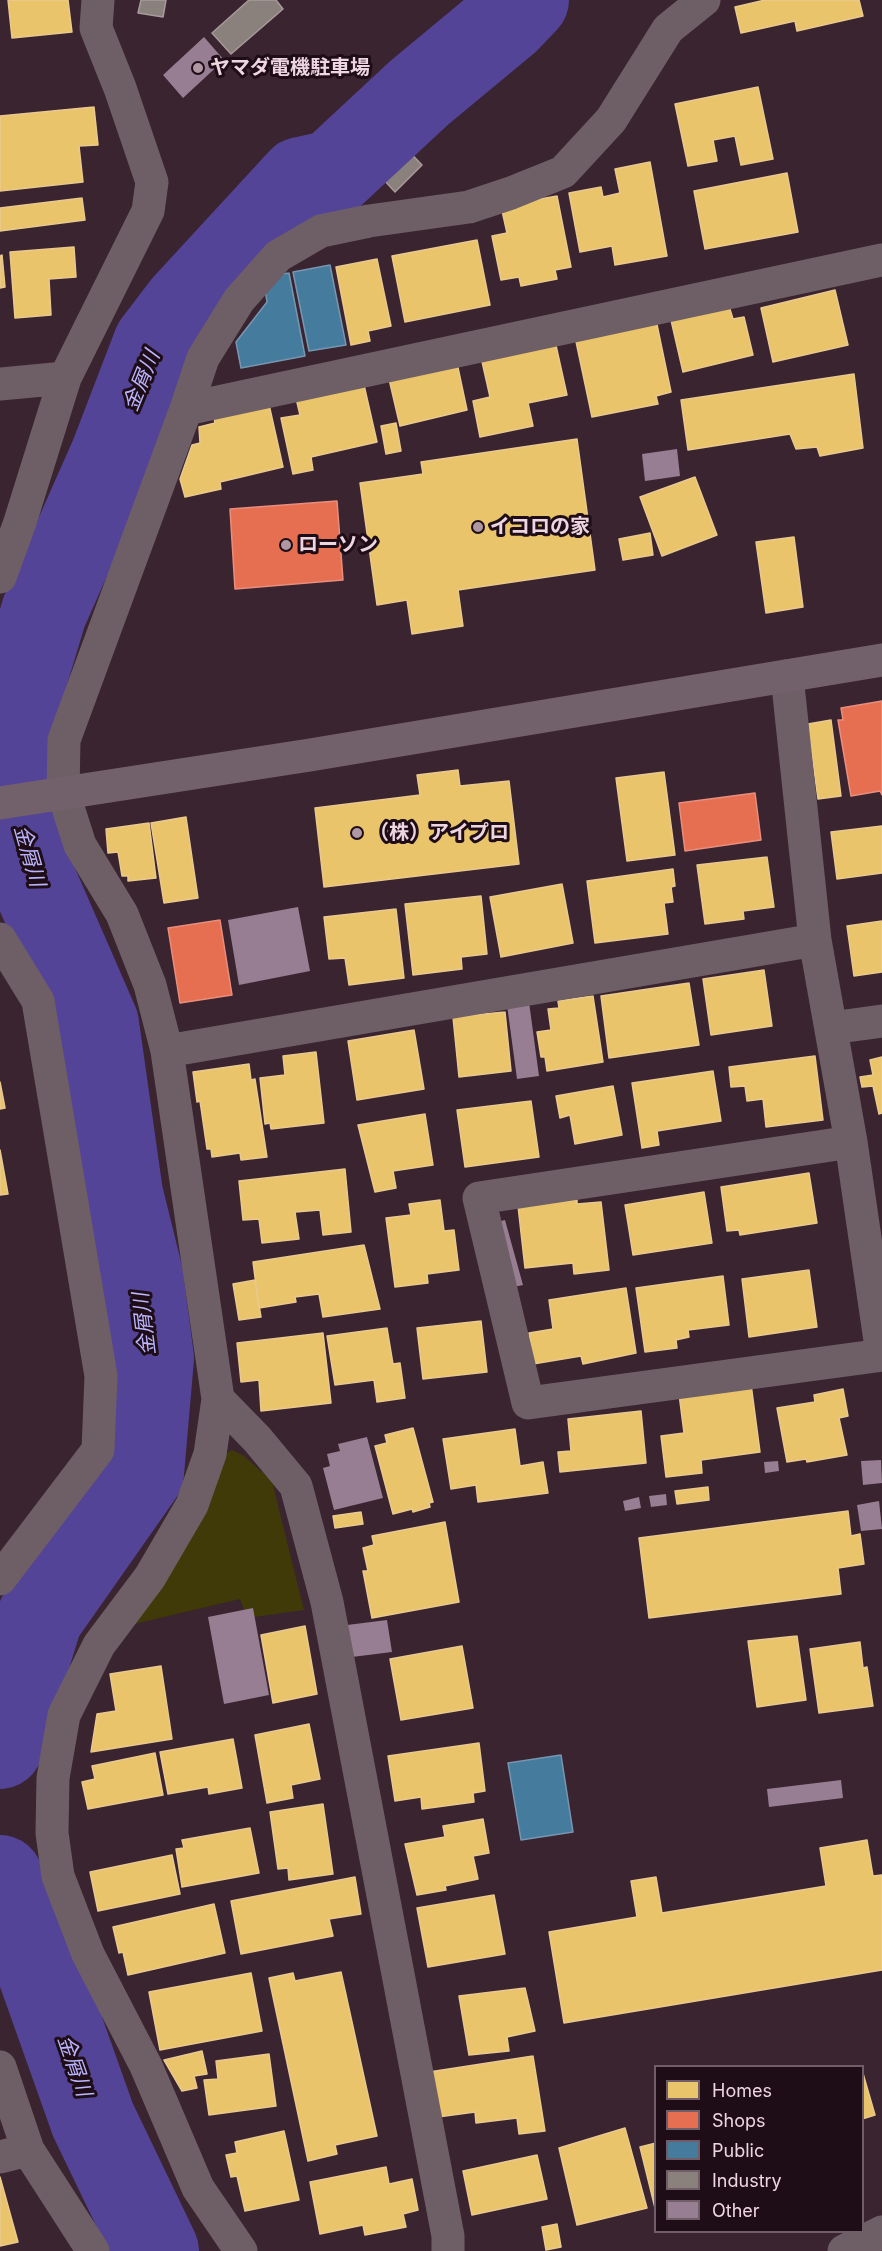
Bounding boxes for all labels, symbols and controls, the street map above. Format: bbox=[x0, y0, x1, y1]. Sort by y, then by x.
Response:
place label: ヤマダ電機駐車場 bbox=[210, 56, 370, 80]
marker: ヤマダ電機駐車場 bbox=[191, 61, 205, 75]
water label: 金屑川 bbox=[119, 347, 165, 415]
place label: イコロの家 bbox=[490, 515, 590, 539]
marker: イコロの家 bbox=[471, 520, 485, 534]
place label: ローソン bbox=[298, 533, 378, 557]
marker: ローソン bbox=[279, 538, 293, 552]
place label: （株）アイプロ bbox=[369, 821, 509, 845]
water label: 金屑川 bbox=[8, 822, 50, 890]
marker: （株）アイプロ bbox=[350, 826, 364, 840]
water label: 金屑川 bbox=[129, 1291, 161, 1357]
water label: 金屑川 bbox=[52, 2032, 96, 2100]
legend bbox=[654, 2065, 864, 2233]
text: Homes bbox=[712, 2080, 772, 2101]
text: Shops bbox=[712, 2110, 766, 2131]
text: Public bbox=[712, 2140, 764, 2161]
text: Industry bbox=[712, 2170, 782, 2191]
text: Other bbox=[712, 2200, 760, 2221]

